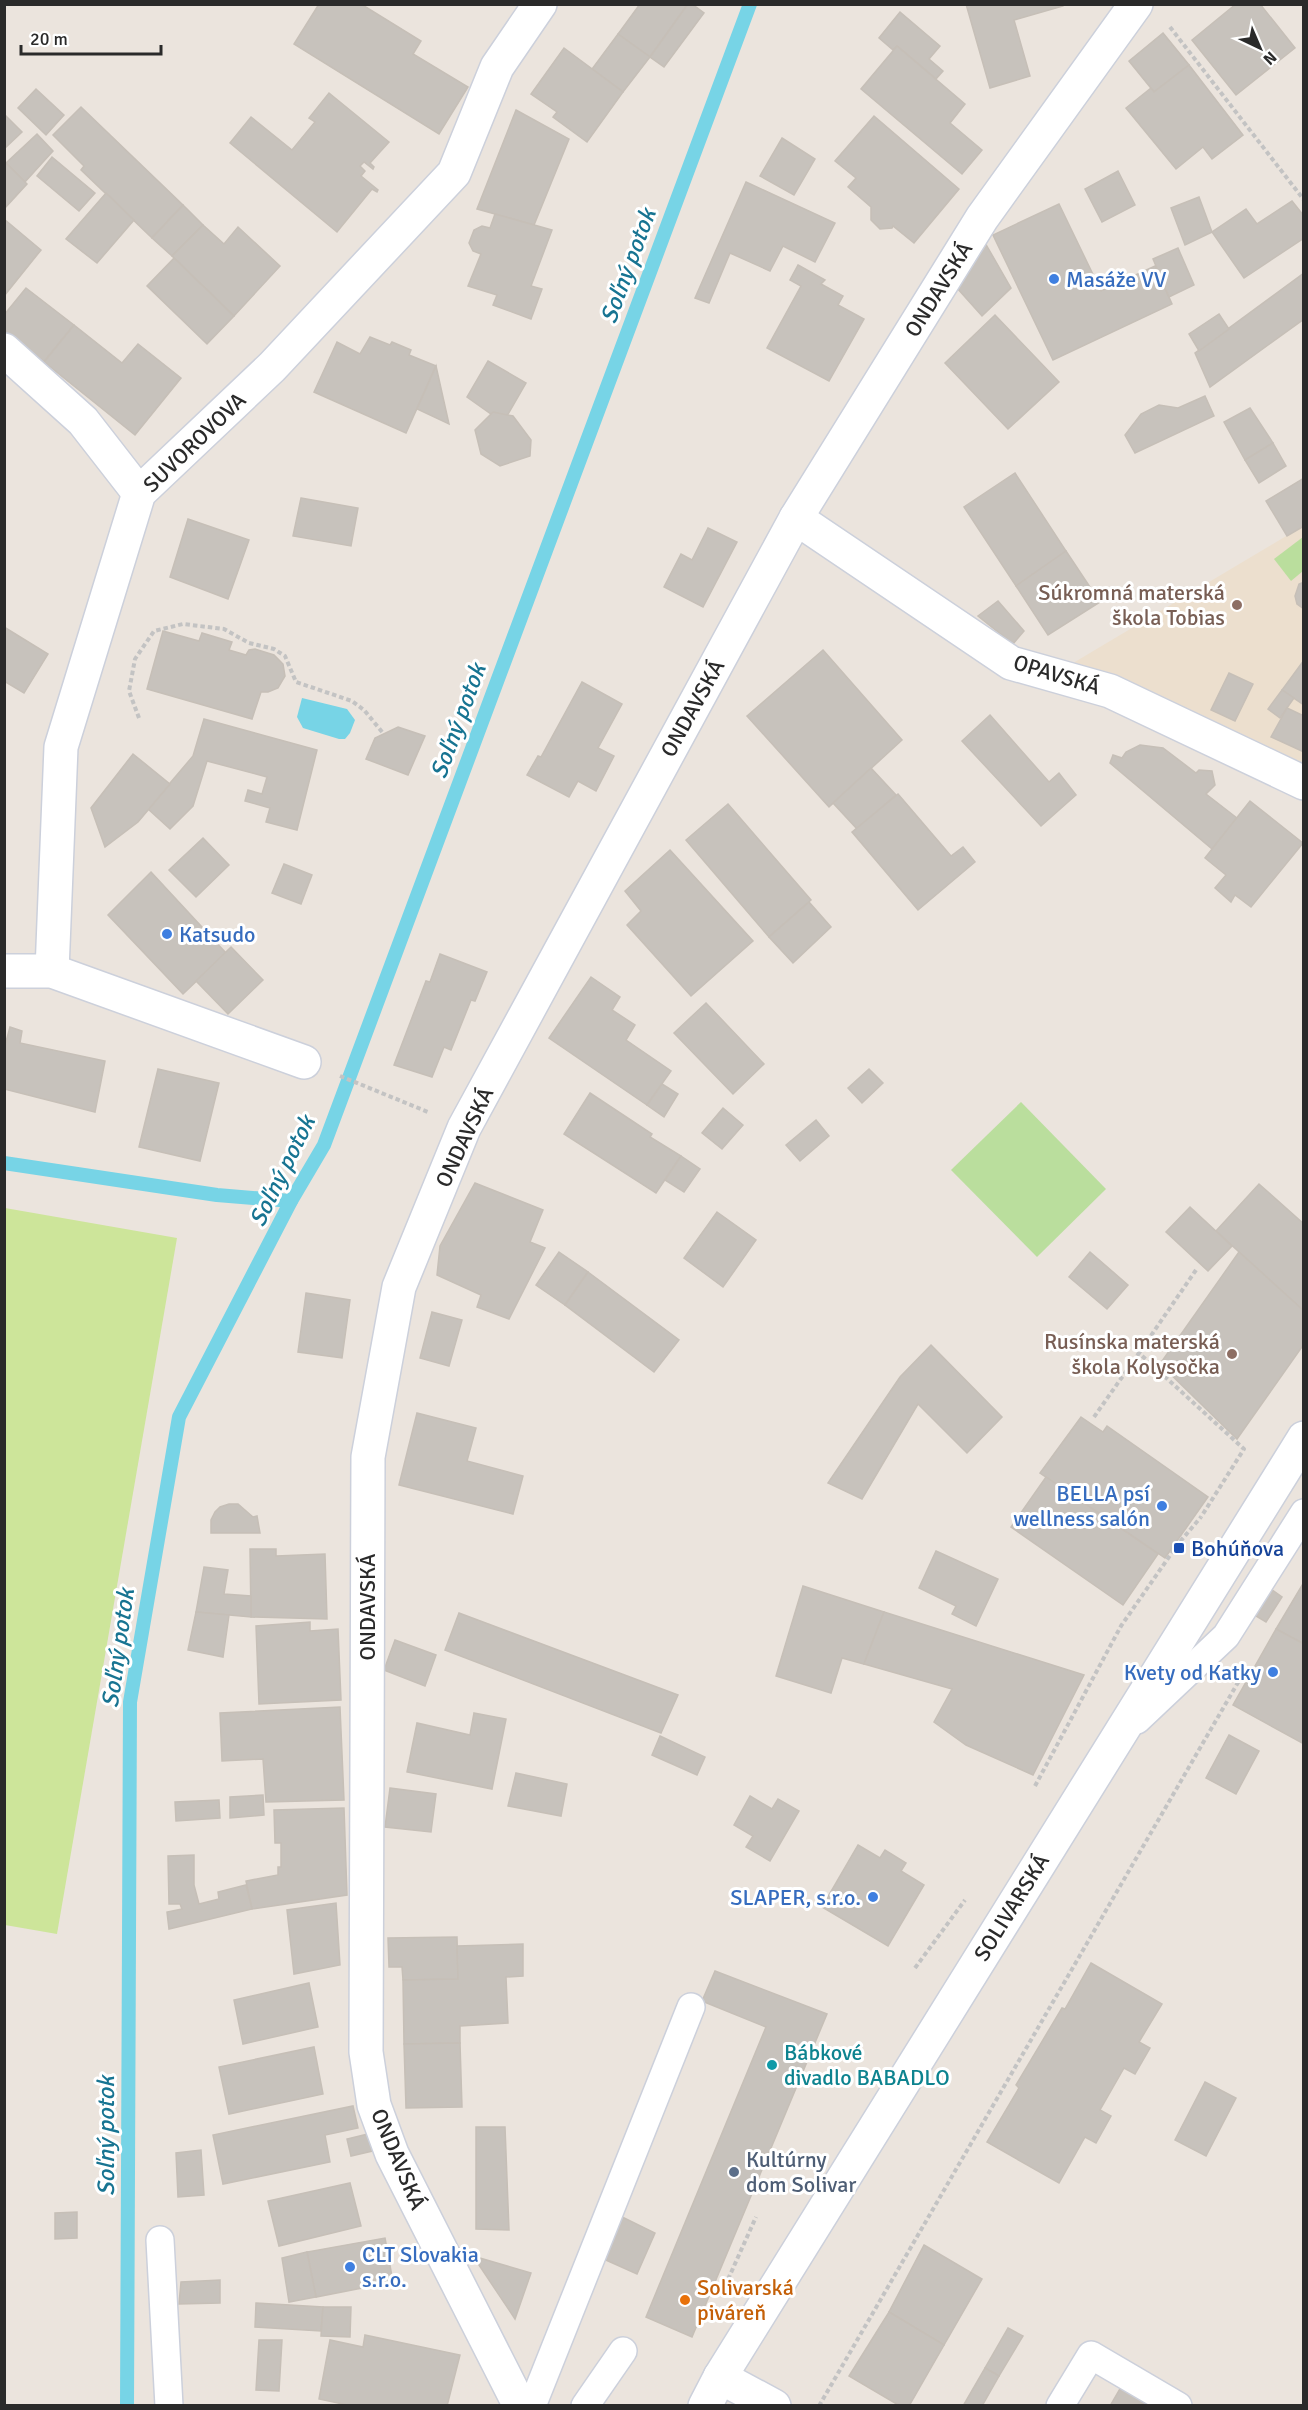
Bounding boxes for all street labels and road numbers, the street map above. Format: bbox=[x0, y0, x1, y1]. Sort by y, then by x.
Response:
street label: ONDAVSKÁ bbox=[899, 236, 979, 342]
street label: SUVOROVOVA bbox=[137, 386, 252, 498]
street label: OPAVSKÁ bbox=[1010, 649, 1104, 701]
street label: ONDAVSKÁ bbox=[655, 654, 730, 762]
street label: ONDAVSKÁ bbox=[430, 1082, 500, 1191]
street label: ONDAVSKÁ bbox=[354, 1553, 381, 1661]
street label: SOLIVARSKÁ bbox=[968, 1848, 1055, 1966]
street label: ONDAVSKÁ bbox=[365, 2105, 432, 2214]

